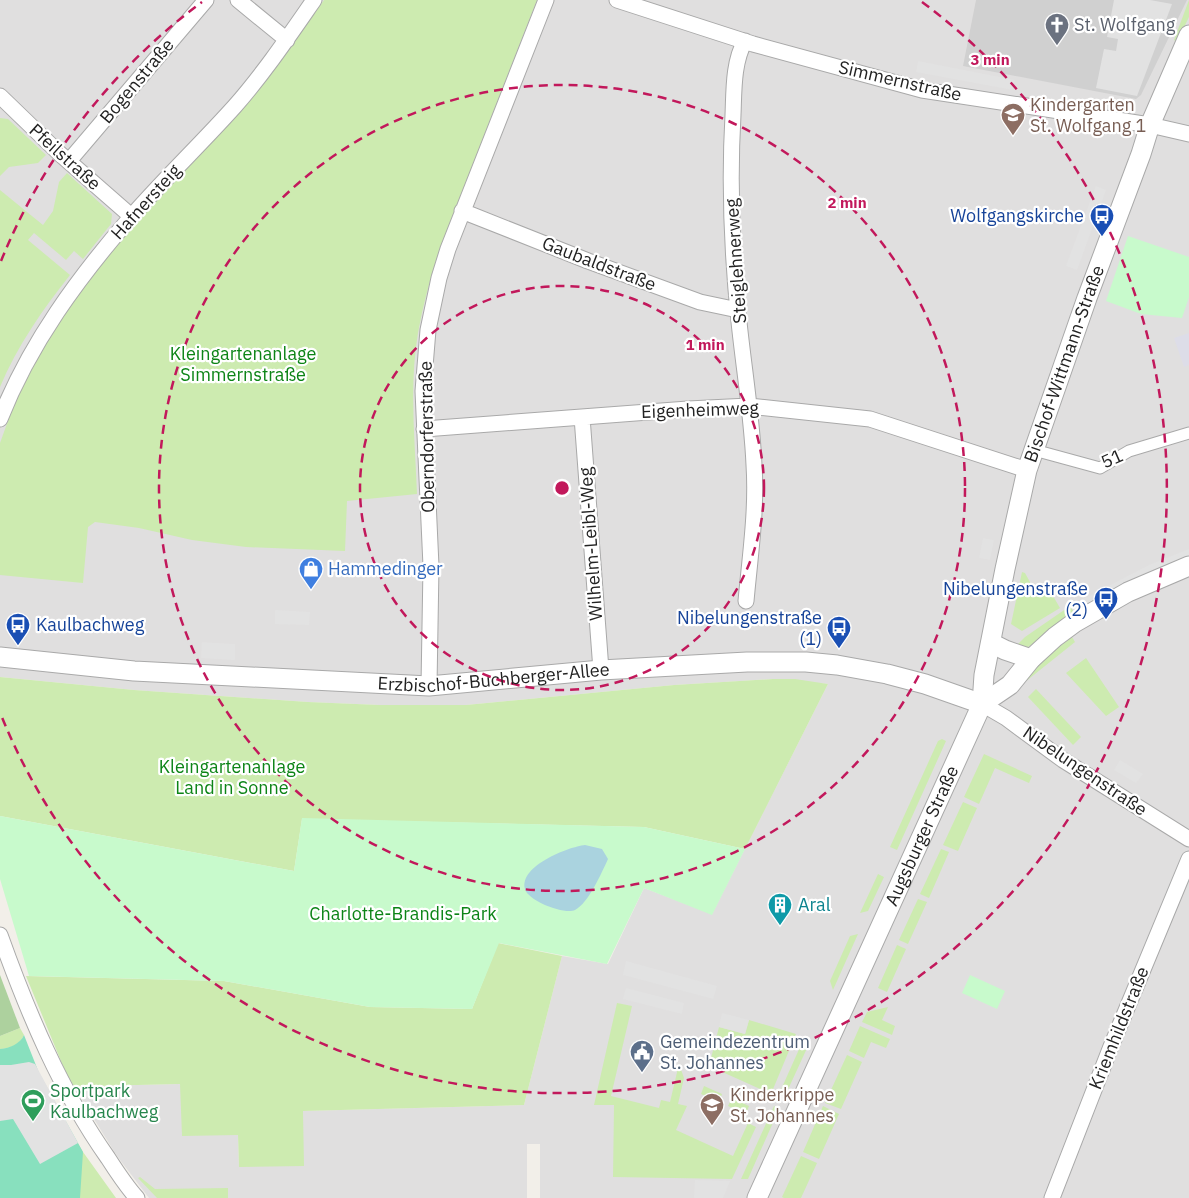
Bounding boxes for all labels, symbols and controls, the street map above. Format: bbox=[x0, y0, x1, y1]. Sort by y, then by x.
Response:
church icon: St. Wolfgang bbox=[1044, 12, 1070, 46]
place label: St. Wolfgang bbox=[1074, 13, 1176, 36]
street label: Bogenstraße bbox=[94, 33, 179, 128]
text: 3 min bbox=[970, 50, 1010, 69]
street label: Simmernstraße bbox=[836, 55, 964, 106]
place label: Kindergarten St. Wolfgang 1 bbox=[1030, 93, 1146, 137]
school or university icon: Kindergarten St. Wolfgang 1 bbox=[1000, 102, 1026, 136]
street label: Pfeilstraße bbox=[25, 118, 106, 195]
street label: Hafnersteig bbox=[106, 159, 186, 244]
text: 2 min bbox=[827, 193, 867, 212]
street label: Steiglehnerweg bbox=[720, 197, 751, 324]
bus stop icon: Wolfgangskirche bbox=[1089, 203, 1115, 237]
place label: Wolfgangskirche bbox=[950, 204, 1084, 227]
street label: Gaubaldstraße bbox=[539, 231, 660, 296]
street label: Bischof-Wittmann-Straße bbox=[1019, 262, 1109, 465]
text: 1 min bbox=[685, 335, 725, 354]
park label: Kleingartenanlage Simmernstraße bbox=[170, 342, 316, 386]
street label: Oberndorferstraße bbox=[414, 361, 439, 513]
street label: Eigenheimweg bbox=[641, 396, 760, 423]
street label: 51 bbox=[1097, 444, 1126, 473]
street label: Wilhelm-Leibl-Weg bbox=[574, 466, 607, 622]
centre of rings bbox=[553, 479, 571, 497]
shop icon: Hammedinger bbox=[298, 556, 324, 590]
place label: Hammedinger bbox=[328, 557, 443, 580]
place label: Nibelungenstraße (2) bbox=[943, 577, 1088, 621]
bus stop icon: Nibelungenstraße (2) bbox=[1093, 586, 1119, 620]
place label: Nibelungenstraße (1) bbox=[677, 606, 822, 650]
bus stop icon: Kaulbachweg bbox=[5, 612, 31, 646]
place label: Kaulbachweg bbox=[36, 613, 145, 636]
bus stop icon: Nibelungenstraße (1) bbox=[826, 615, 852, 649]
street label: Erzbischof-Buchberger-Allee bbox=[377, 658, 610, 697]
street label: Nibelungenstraße bbox=[1019, 721, 1152, 821]
park label: Kleingartenanlage Land in Sonne bbox=[159, 755, 305, 799]
street label: Augsburger Straße bbox=[880, 762, 963, 909]
building icon: Aral bbox=[767, 892, 793, 926]
place label: Aral bbox=[798, 893, 831, 916]
park label: Charlotte-Brandis-Park bbox=[309, 902, 497, 925]
street label: Kriemhildstraße bbox=[1083, 963, 1154, 1093]
place label: Gemeindezentrum St. Johannes bbox=[660, 1030, 810, 1074]
public building icon: Gemeindezentrum St. Johannes bbox=[629, 1039, 655, 1073]
place label: Sportpark Kaulbachweg bbox=[50, 1079, 159, 1123]
place label: Kinderkrippe St. Johannes bbox=[730, 1083, 835, 1127]
sports icon: Sportpark Kaulbachweg bbox=[20, 1088, 46, 1122]
school or university icon: Kinderkrippe St. Johannes bbox=[699, 1092, 725, 1126]

